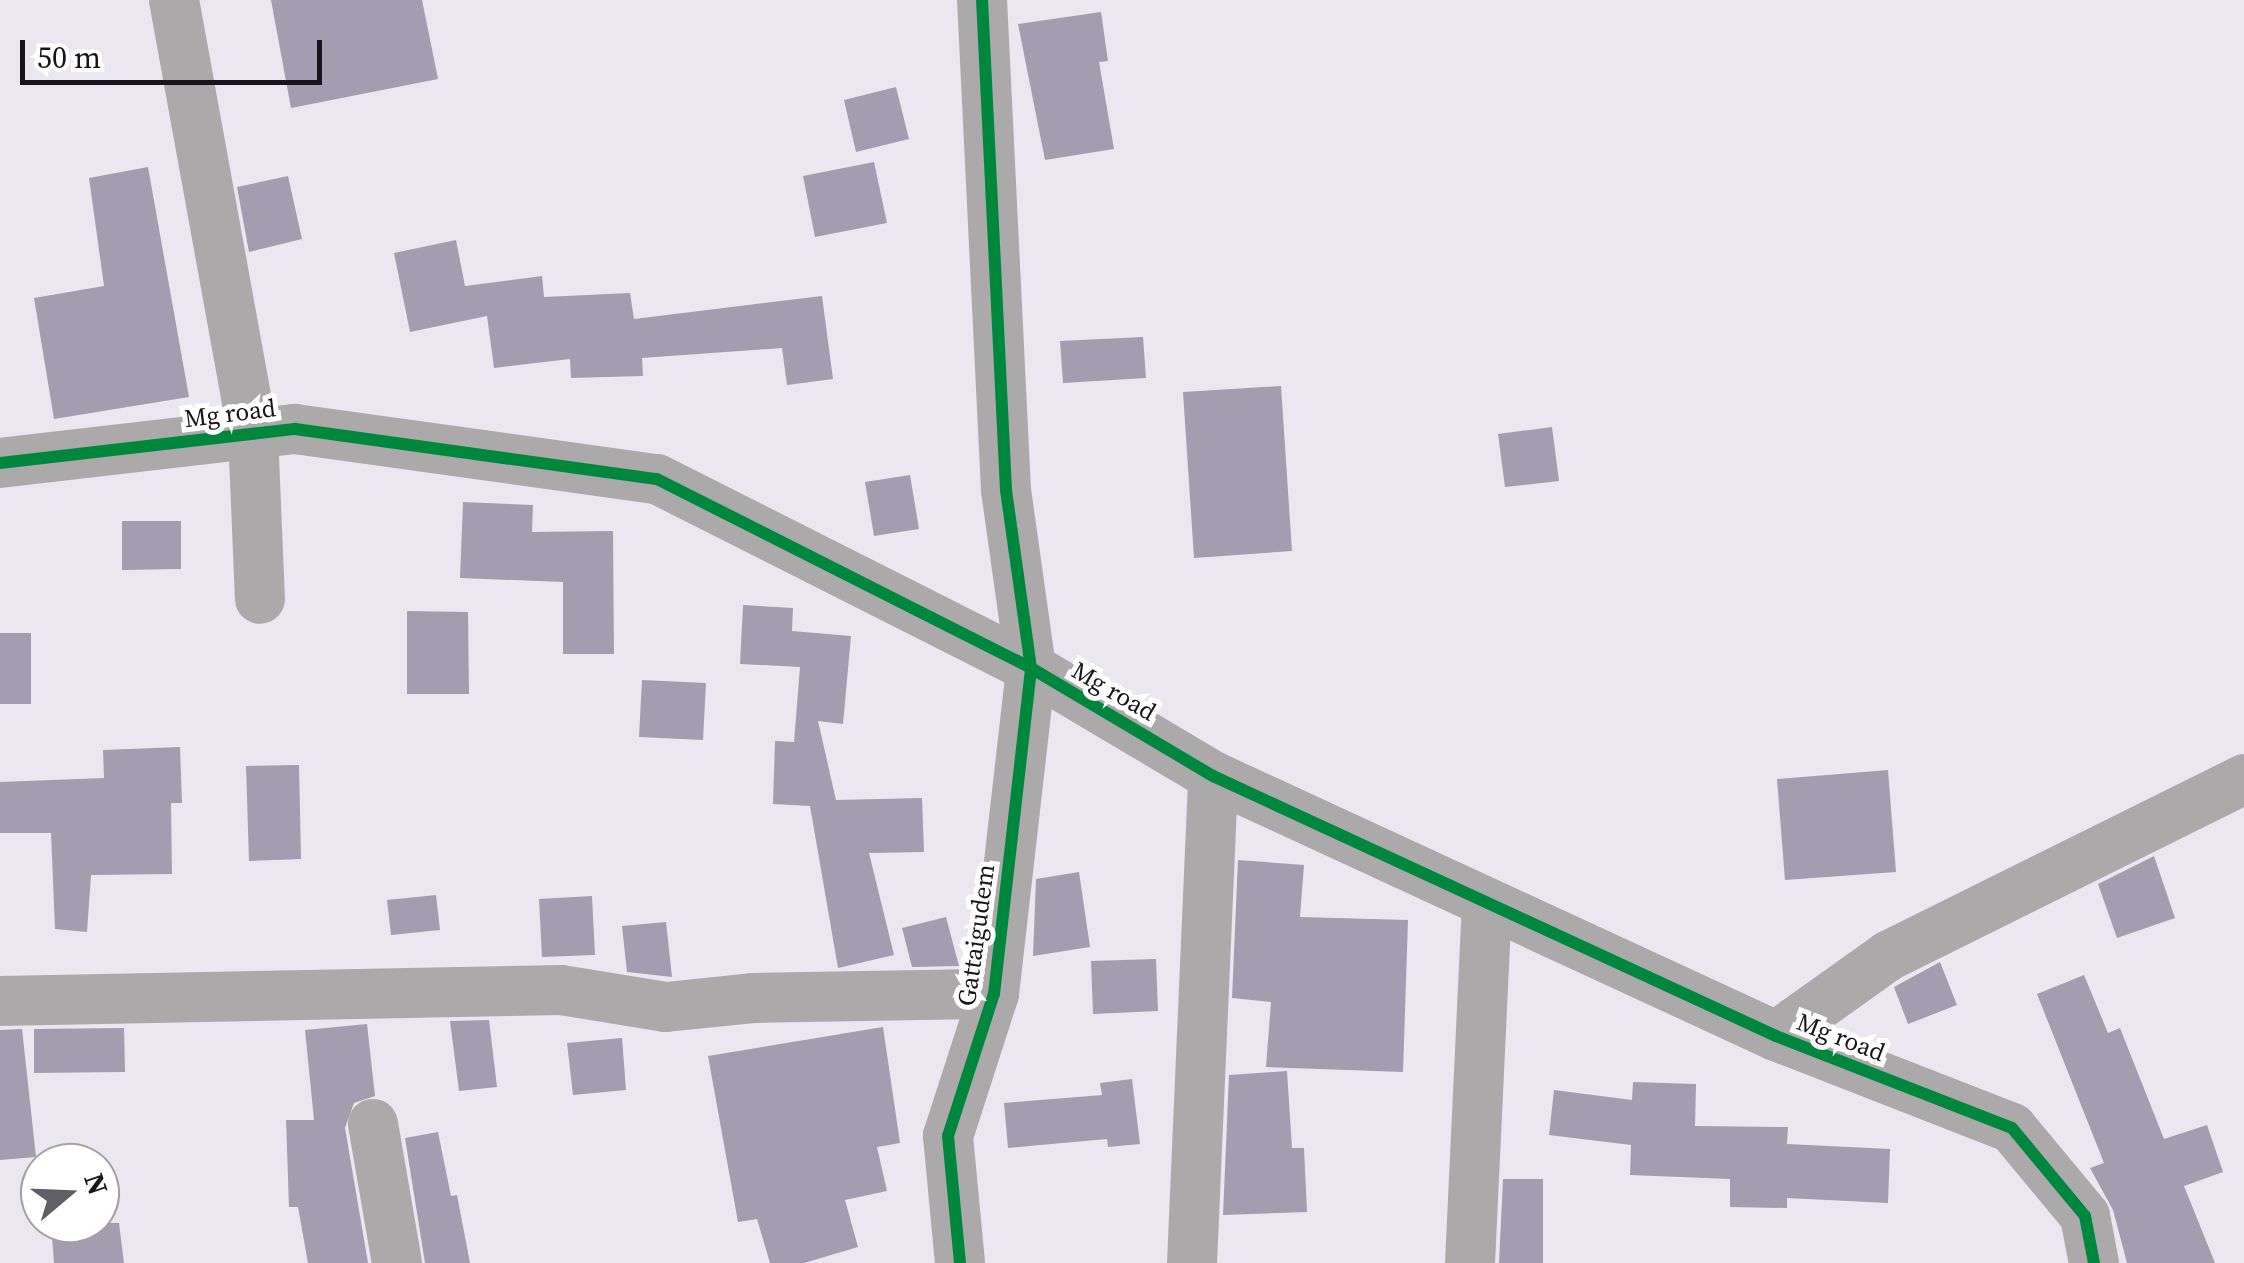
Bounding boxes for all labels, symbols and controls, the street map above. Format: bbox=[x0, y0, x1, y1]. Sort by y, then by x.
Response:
scale bar bbox=[25, 20, 328, 82]
text: 50 m bbox=[37, 37, 101, 78]
street label: Mg road bbox=[183, 393, 277, 433]
street label: Mg road bbox=[1067, 655, 1161, 727]
street label: Gattaigudem bbox=[951, 862, 1001, 1008]
street label: Mg road bbox=[1793, 1007, 1889, 1067]
north arrow bbox=[20, 1143, 120, 1243]
text: N bbox=[75, 1168, 118, 1200]

